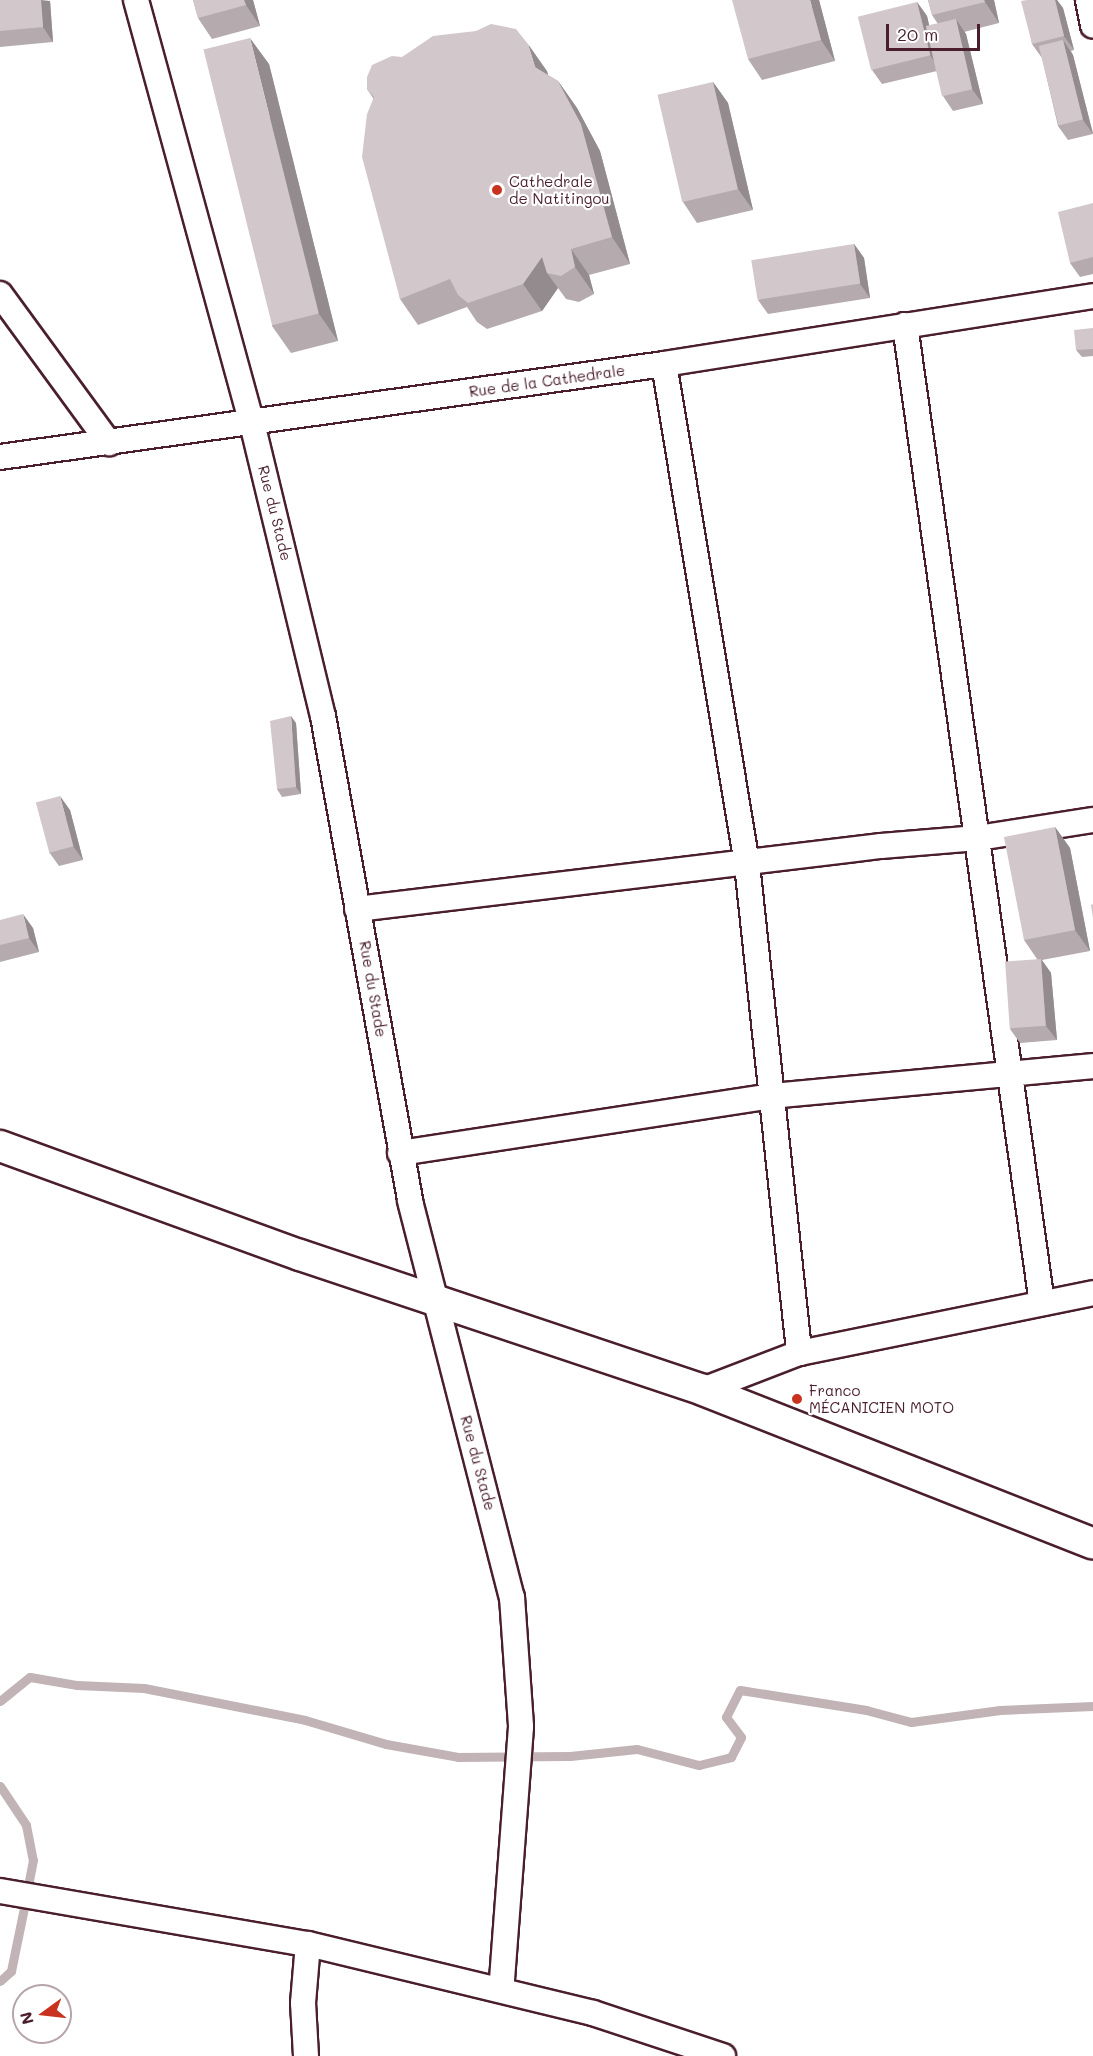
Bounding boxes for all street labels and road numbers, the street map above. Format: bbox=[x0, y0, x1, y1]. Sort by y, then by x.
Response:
street label: Rue de la Cathedrale bbox=[468, 361, 626, 401]
street label: Rue du Stade bbox=[254, 463, 296, 563]
street label: Rue du Stade bbox=[356, 939, 390, 1039]
street label: Rue du Stade bbox=[457, 1414, 499, 1512]

